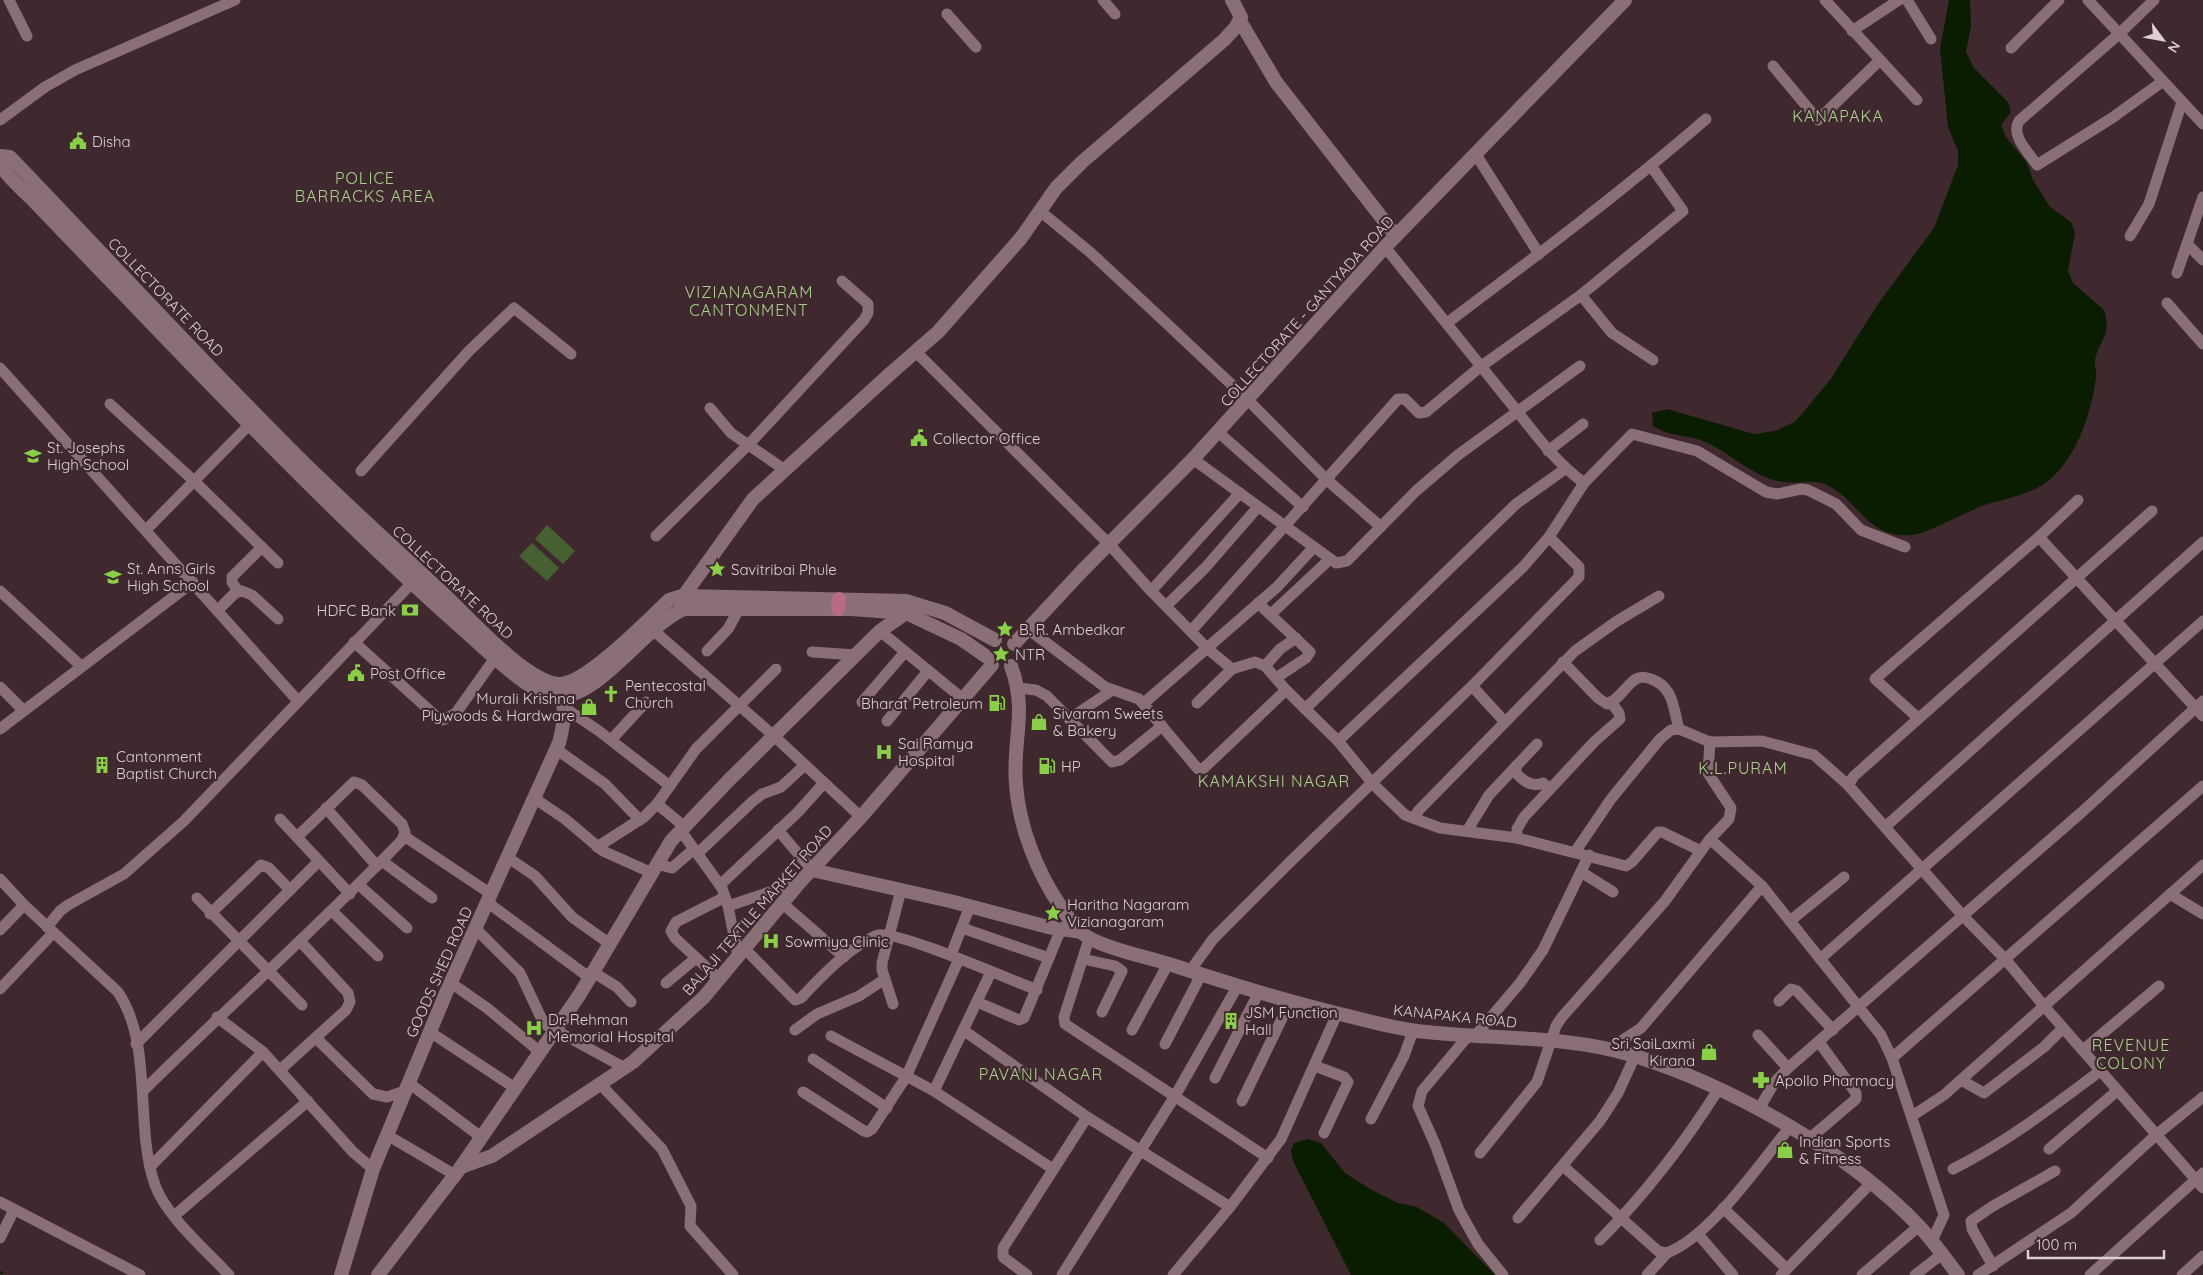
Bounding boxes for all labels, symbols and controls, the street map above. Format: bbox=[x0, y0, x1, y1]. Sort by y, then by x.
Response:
north arrow bbox=[2138, 15, 2188, 65]
text: N bbox=[2164, 38, 2184, 56]
district label: KANAPAKA bbox=[1792, 106, 1884, 126]
public building icon: Disha bbox=[68, 131, 88, 151]
place label: Disha bbox=[92, 132, 131, 151]
district label: POLICE BARRACKS AREA bbox=[295, 168, 435, 206]
street label: COLLECTORATE - GANTYADA ROAD bbox=[1216, 211, 1398, 410]
street label: COLLECTORATE ROAD bbox=[104, 233, 228, 361]
district label: VIZIANAGARAM CANTONMENT bbox=[685, 282, 814, 320]
public building icon: Collector Office bbox=[909, 428, 929, 448]
place label: Collector Office bbox=[933, 429, 1041, 448]
place label: St. Josephs High School bbox=[47, 438, 129, 474]
school or university icon: St. Josephs High School bbox=[23, 446, 43, 466]
street label: COLLECTORATE ROAD bbox=[389, 521, 518, 643]
place label: St. Anns Girls High School bbox=[127, 559, 215, 595]
place icon: Savitribai Phule bbox=[707, 559, 727, 579]
place label: Savitribai Phule bbox=[731, 560, 837, 579]
school or university icon: St. Anns Girls High School bbox=[103, 567, 123, 587]
bank icon: HDFC Bank bbox=[400, 600, 420, 620]
place label: HDFC Bank bbox=[317, 601, 396, 620]
place icon: B. R. Ambedkar bbox=[995, 619, 1015, 639]
place label: B. R. Ambedkar bbox=[1019, 620, 1126, 639]
place icon: NTR bbox=[991, 644, 1011, 664]
place label: NTR bbox=[1015, 645, 1045, 664]
public building icon: Post Office bbox=[346, 663, 366, 683]
place label: Post Office bbox=[370, 664, 446, 683]
place label: Pentecostal Church bbox=[625, 676, 706, 712]
church icon: Pentecostal Church bbox=[601, 684, 621, 704]
place label: Murali Krishna Plywoods & Hardware bbox=[422, 689, 575, 725]
fuel station icon: Bharat Petroleum bbox=[987, 693, 1007, 713]
place label: Bharat Petroleum bbox=[861, 694, 983, 713]
shop icon: Murali Krishna Plywoods & Hardware bbox=[579, 697, 599, 717]
place label: Sivaram Sweets & Bakery bbox=[1053, 704, 1163, 740]
shop icon: Sivaram Sweets & Bakery bbox=[1029, 712, 1049, 732]
place label: Sai Ramya Hospital bbox=[898, 734, 973, 770]
hospital icon: Sai Ramya Hospital bbox=[874, 742, 894, 762]
place label: Cantonment Baptist Church bbox=[116, 747, 217, 783]
building icon: Cantonment Baptist Church bbox=[92, 755, 112, 775]
fuel station icon: HP bbox=[1037, 756, 1057, 776]
place label: HP bbox=[1061, 757, 1081, 776]
district label: K.L.PURAM bbox=[1698, 758, 1788, 778]
district label: KAMAKSHI NAGAR bbox=[1198, 771, 1350, 791]
street label: BALAJI TEXTILE MARKET ROAD bbox=[678, 821, 836, 999]
place label: Haritha Nagaram Vizianagaram bbox=[1067, 895, 1189, 931]
street label: GOODS SHED ROAD bbox=[402, 903, 476, 1040]
place icon: Haritha Nagaram Vizianagaram bbox=[1043, 903, 1063, 923]
hospital icon: Sowmiya Clinic bbox=[761, 931, 781, 951]
place label: Sowmiya Clinic bbox=[785, 932, 889, 951]
street label: KANAPAKA ROAD bbox=[1392, 1000, 1518, 1032]
place label: JSM Function Hall bbox=[1245, 1003, 1338, 1039]
place label: Dr. Rehman Memorial Hospital bbox=[548, 1010, 674, 1046]
building icon: JSM Function Hall bbox=[1221, 1011, 1241, 1031]
hospital icon: Dr. Rehman Memorial Hospital bbox=[524, 1018, 544, 1038]
place label: Sri SaiLaxmi Kirana bbox=[1612, 1034, 1695, 1070]
district label: REVENUE COLONY bbox=[2092, 1035, 2170, 1073]
shop icon: Sri SaiLaxmi Kirana bbox=[1699, 1042, 1719, 1062]
district label: PAVANI NAGAR bbox=[979, 1064, 1103, 1084]
pharmacy icon: Apollo Pharmacy bbox=[1751, 1070, 1771, 1090]
place label: Apollo Pharmacy bbox=[1775, 1071, 1894, 1090]
place label: Indian Sports & Fitness bbox=[1799, 1132, 1890, 1168]
shop icon: Indian Sports & Fitness bbox=[1775, 1140, 1795, 1160]
scale bar bbox=[2028, 1228, 2164, 1260]
text: 100 m bbox=[2036, 1235, 2077, 1254]

